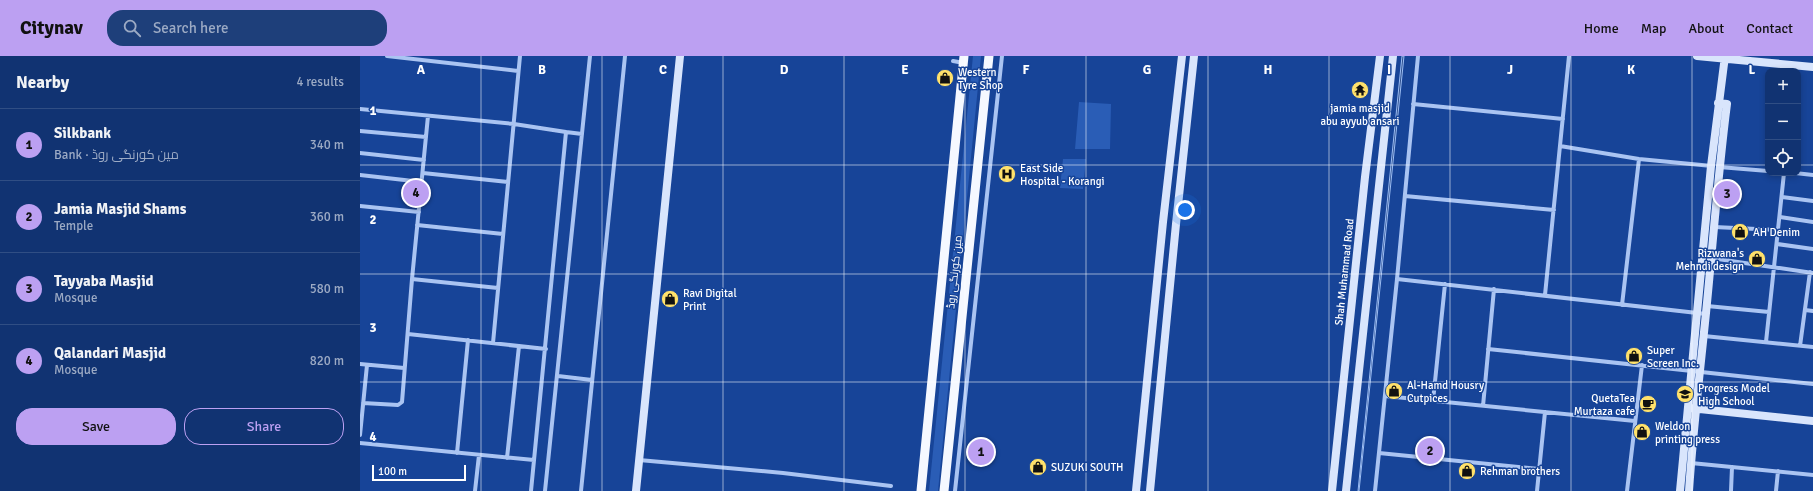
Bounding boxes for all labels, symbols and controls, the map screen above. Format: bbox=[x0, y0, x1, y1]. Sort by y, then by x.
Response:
search box bbox=[107, 10, 387, 46]
text: Citynav bbox=[20, 16, 83, 40]
icon: search bbox=[121, 17, 143, 39]
text: Search here bbox=[153, 19, 229, 37]
text: Home bbox=[1584, 20, 1619, 37]
text: Map bbox=[1641, 20, 1666, 37]
text: About bbox=[1688, 20, 1724, 37]
text: Contact bbox=[1746, 20, 1793, 37]
text: A bbox=[417, 62, 426, 78]
text: B bbox=[538, 62, 546, 78]
text: C bbox=[659, 62, 667, 78]
text: D bbox=[780, 62, 789, 78]
text: E bbox=[901, 62, 909, 78]
text: F bbox=[1023, 62, 1030, 78]
text: G bbox=[1143, 62, 1151, 78]
text: H bbox=[1264, 62, 1272, 78]
text: I bbox=[1387, 62, 1391, 78]
text: J bbox=[1507, 62, 1513, 78]
text: K bbox=[1627, 62, 1635, 78]
text: L bbox=[1749, 62, 1756, 78]
place label: Western Tyre Shop bbox=[958, 66, 1003, 92]
shop icon: Western Tyre Shop bbox=[935, 68, 955, 88]
map controls bbox=[1765, 68, 1801, 176]
button: + bbox=[1765, 68, 1801, 104]
text: Nearby bbox=[16, 72, 69, 93]
text: 4 results bbox=[296, 74, 344, 90]
temple icon: jamia masjid abu ayyub ansari bbox=[1350, 80, 1370, 100]
place label: jamia masjid abu ayyub ansari bbox=[1320, 102, 1400, 128]
text: 1 bbox=[369, 103, 377, 119]
button: − bbox=[1765, 104, 1801, 140]
text: Silkbank bbox=[54, 124, 111, 142]
text: 1 bbox=[25, 137, 33, 153]
text: 340 m bbox=[310, 137, 344, 153]
button: locate bbox=[1765, 140, 1801, 176]
text: Bank · مین کورنگی روڈ bbox=[54, 147, 179, 163]
place label: East Side Hospital - Korangi bbox=[1020, 162, 1104, 188]
hospital icon: East Side Hospital - Korangi bbox=[997, 164, 1017, 184]
pin: 4 bbox=[403, 178, 429, 208]
pin: 3 bbox=[1714, 179, 1740, 209]
text: Jamia Masjid Shams bbox=[54, 200, 186, 218]
your location bbox=[1175, 200, 1195, 220]
text: 2 bbox=[25, 209, 33, 225]
text: 360 m bbox=[310, 209, 344, 225]
text: 2 bbox=[369, 212, 377, 228]
text: Temple bbox=[54, 218, 93, 234]
street label: Shah Muhammad Road bbox=[1332, 218, 1357, 326]
shop icon: AH Denim bbox=[1730, 222, 1750, 242]
place label: AH Denim bbox=[1753, 226, 1800, 239]
street label: مین کورنگی روڈ bbox=[944, 235, 965, 309]
place label: Rizwana's Mehndi design bbox=[1675, 247, 1744, 273]
shop icon: Rizwana's Mehndi design bbox=[1747, 249, 1767, 269]
text: Tayyaba Masjid bbox=[54, 272, 154, 290]
text: 3 bbox=[25, 281, 33, 297]
text: 580 m bbox=[310, 281, 344, 297]
place label: Ravi Digital Print bbox=[683, 287, 737, 313]
shop icon: Ravi Digital Print bbox=[660, 289, 680, 309]
text: Mosque bbox=[54, 290, 97, 306]
text: 3 bbox=[369, 320, 377, 336]
text: Qalandari Masjid bbox=[54, 344, 166, 362]
place label: Super Screen Inc. bbox=[1647, 344, 1699, 370]
shop icon: Super Screen Inc. bbox=[1624, 346, 1644, 366]
text: 4 bbox=[25, 353, 33, 369]
text: 820 m bbox=[310, 353, 344, 369]
text: Mosque bbox=[54, 362, 97, 378]
place label: Al-Hamd Housry Cutpices bbox=[1407, 379, 1485, 405]
shop icon: Al-Hamd Housry Cutpices bbox=[1384, 381, 1404, 401]
place label: Progress Model High School bbox=[1698, 382, 1770, 408]
school or university icon: Progress Model High School bbox=[1675, 384, 1695, 404]
place label: QuetaTea Murtaza cafe bbox=[1574, 392, 1635, 418]
cafe icon: QuetaTea Murtaza cafe bbox=[1638, 394, 1658, 414]
button: Save bbox=[16, 408, 176, 445]
button: Share bbox=[184, 408, 344, 445]
place label: Weldon printing press bbox=[1655, 420, 1720, 446]
shop icon: Weldon printing press bbox=[1632, 422, 1652, 442]
text: 4 bbox=[369, 429, 377, 445]
pin: 2 bbox=[1417, 436, 1443, 466]
pin: 1 bbox=[968, 437, 994, 467]
shop icon: SUZUKI SOUTH bbox=[1028, 457, 1048, 477]
place label: SUZUKI SOUTH bbox=[1051, 461, 1124, 474]
shop icon: Rehman brothers bbox=[1457, 461, 1477, 481]
scale bar bbox=[372, 463, 466, 482]
text: 100 m bbox=[378, 465, 407, 478]
place label: Rehman brothers bbox=[1480, 465, 1560, 478]

